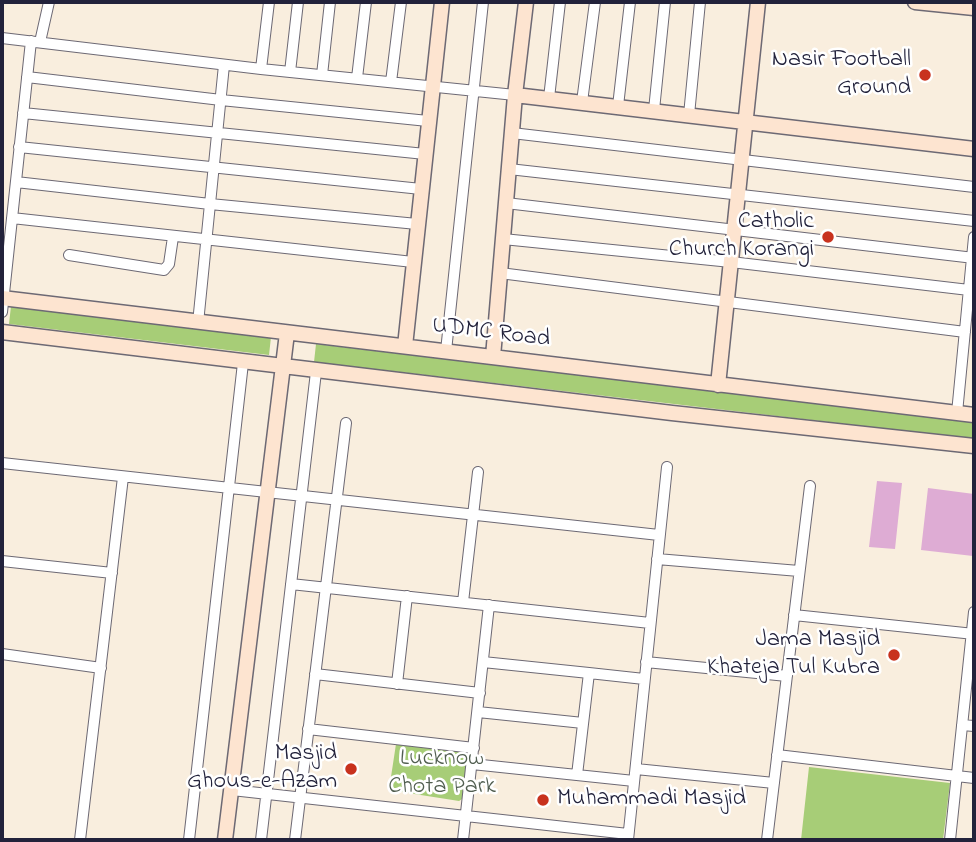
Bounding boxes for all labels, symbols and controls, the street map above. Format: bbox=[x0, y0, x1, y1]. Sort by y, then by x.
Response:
place label: Nasir Football Ground bbox=[772, 47, 911, 103]
marker: Nasir Football Ground bbox=[917, 67, 933, 83]
place label: Catholic Church Korangi bbox=[669, 209, 814, 265]
marker: Catholic Church Korangi bbox=[820, 229, 836, 245]
street label: UDMC Road bbox=[430, 312, 552, 356]
place label: Jama Masjid Khateja Tul Kubra bbox=[707, 627, 880, 683]
marker: Jama Masjid Khateja Tul Kubra bbox=[886, 647, 902, 663]
place label: Masjid Ghous-e-Azam bbox=[187, 741, 337, 797]
park label: Lucknow Chota Park bbox=[388, 746, 496, 802]
marker: Masjid Ghous-e-Azam bbox=[343, 761, 359, 777]
place label: Muhammadi Masjid bbox=[557, 786, 746, 814]
marker: Muhammadi Masjid bbox=[535, 792, 551, 808]

